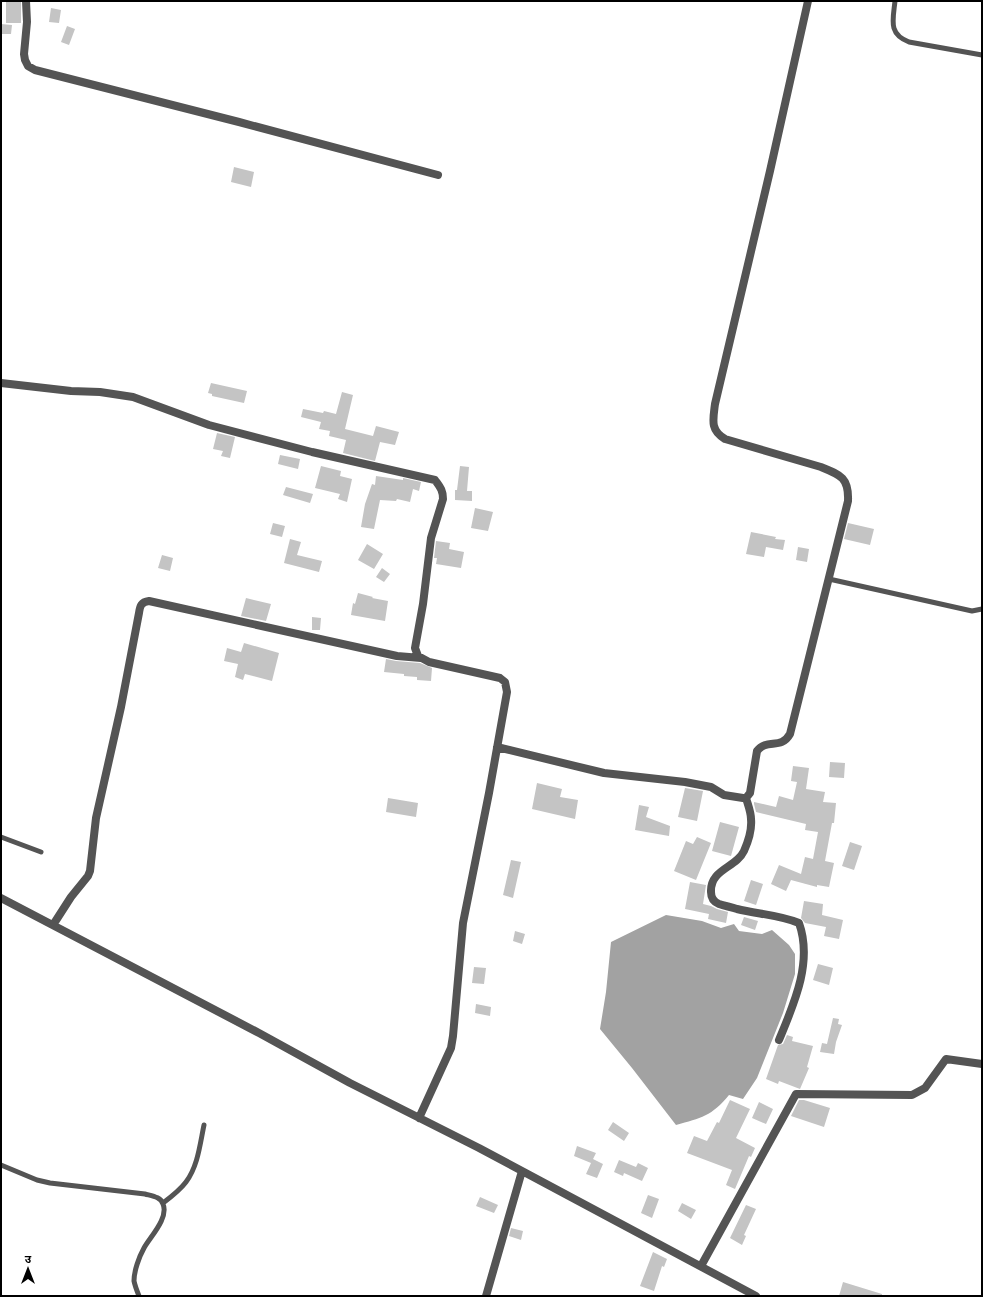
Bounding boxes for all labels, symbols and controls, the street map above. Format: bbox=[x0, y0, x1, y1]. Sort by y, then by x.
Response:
north arrow bbox=[8, 1249, 48, 1289]
text: उ bbox=[25, 1253, 32, 1266]

